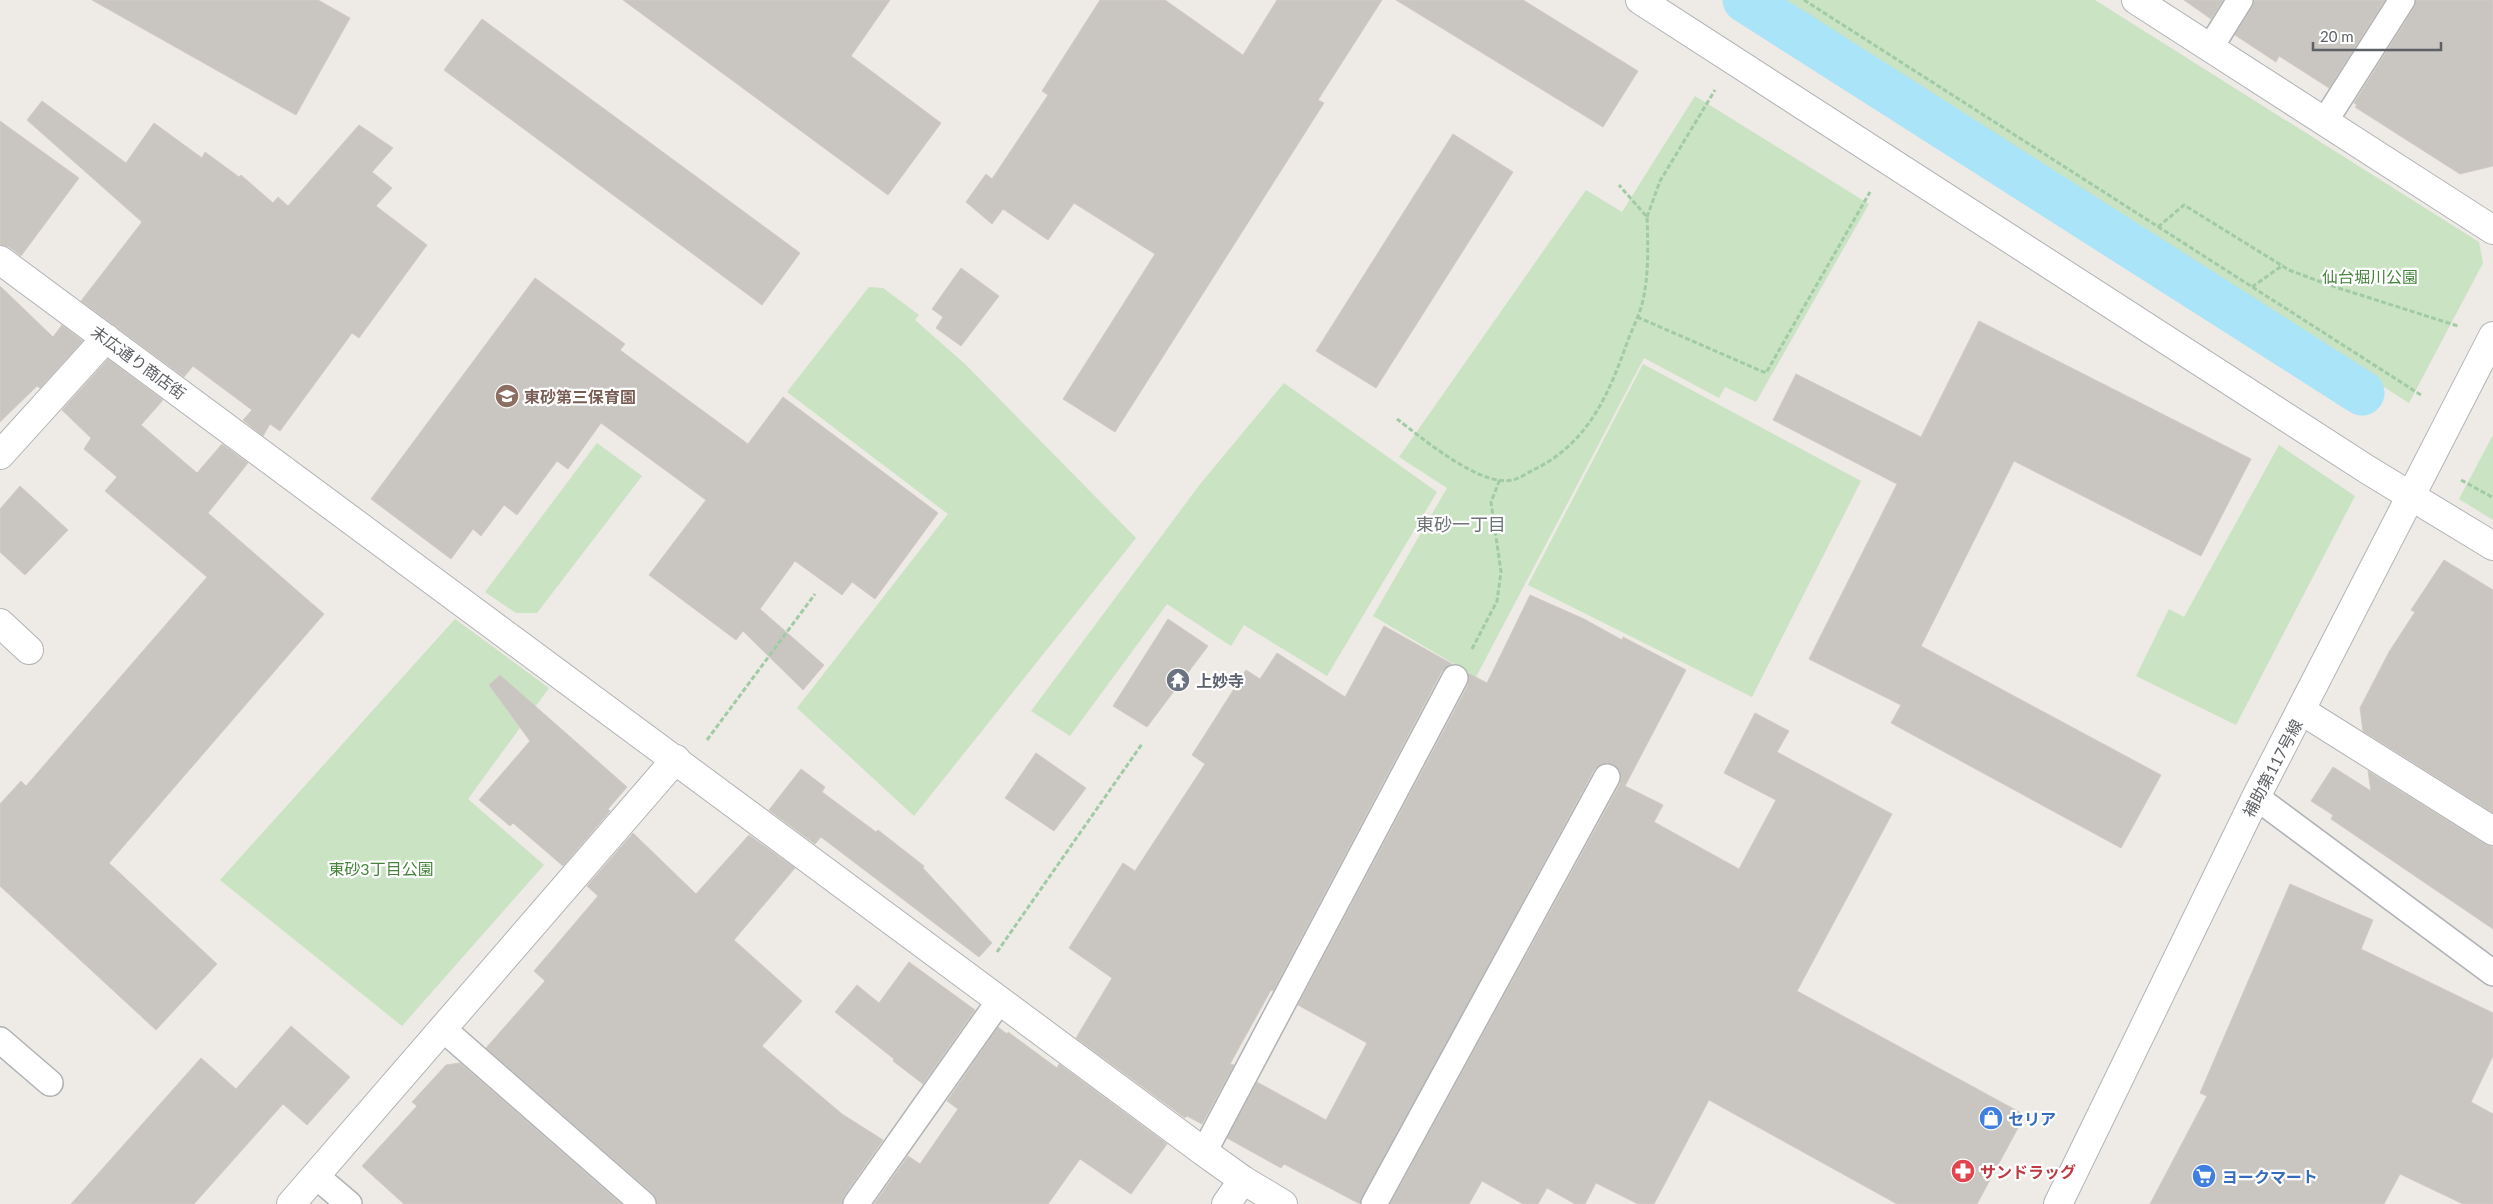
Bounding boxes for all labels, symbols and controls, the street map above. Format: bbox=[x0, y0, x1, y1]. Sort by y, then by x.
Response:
scale bar bbox=[2313, 20, 2440, 52]
text: 20 m bbox=[2320, 27, 2354, 45]
park label: 仙台堀川公園 bbox=[2322, 267, 2418, 286]
street label: 末広通り商店街 bbox=[88, 321, 190, 403]
school or university icon: 東砂第三保育園 bbox=[494, 383, 520, 409]
place label: 東砂第三保育園 bbox=[524, 387, 636, 406]
district label: 東砂一丁目 bbox=[1416, 513, 1506, 535]
temple icon: 上妙寺 bbox=[1165, 667, 1191, 693]
place label: 上妙寺 bbox=[1196, 671, 1244, 690]
street label: 補助第117号線 bbox=[2238, 716, 2306, 820]
park label: 東砂3丁目公園 bbox=[328, 859, 434, 878]
shop icon: セリア bbox=[1978, 1105, 2004, 1131]
place label: セリア bbox=[2008, 1109, 2056, 1128]
pharmacy icon: サンドラッグ bbox=[1950, 1158, 1976, 1184]
place label: サンドラッグ bbox=[1980, 1162, 2076, 1181]
supermarket icon: ヨークマート bbox=[2191, 1163, 2217, 1189]
place label: ヨークマート bbox=[2222, 1167, 2318, 1186]

